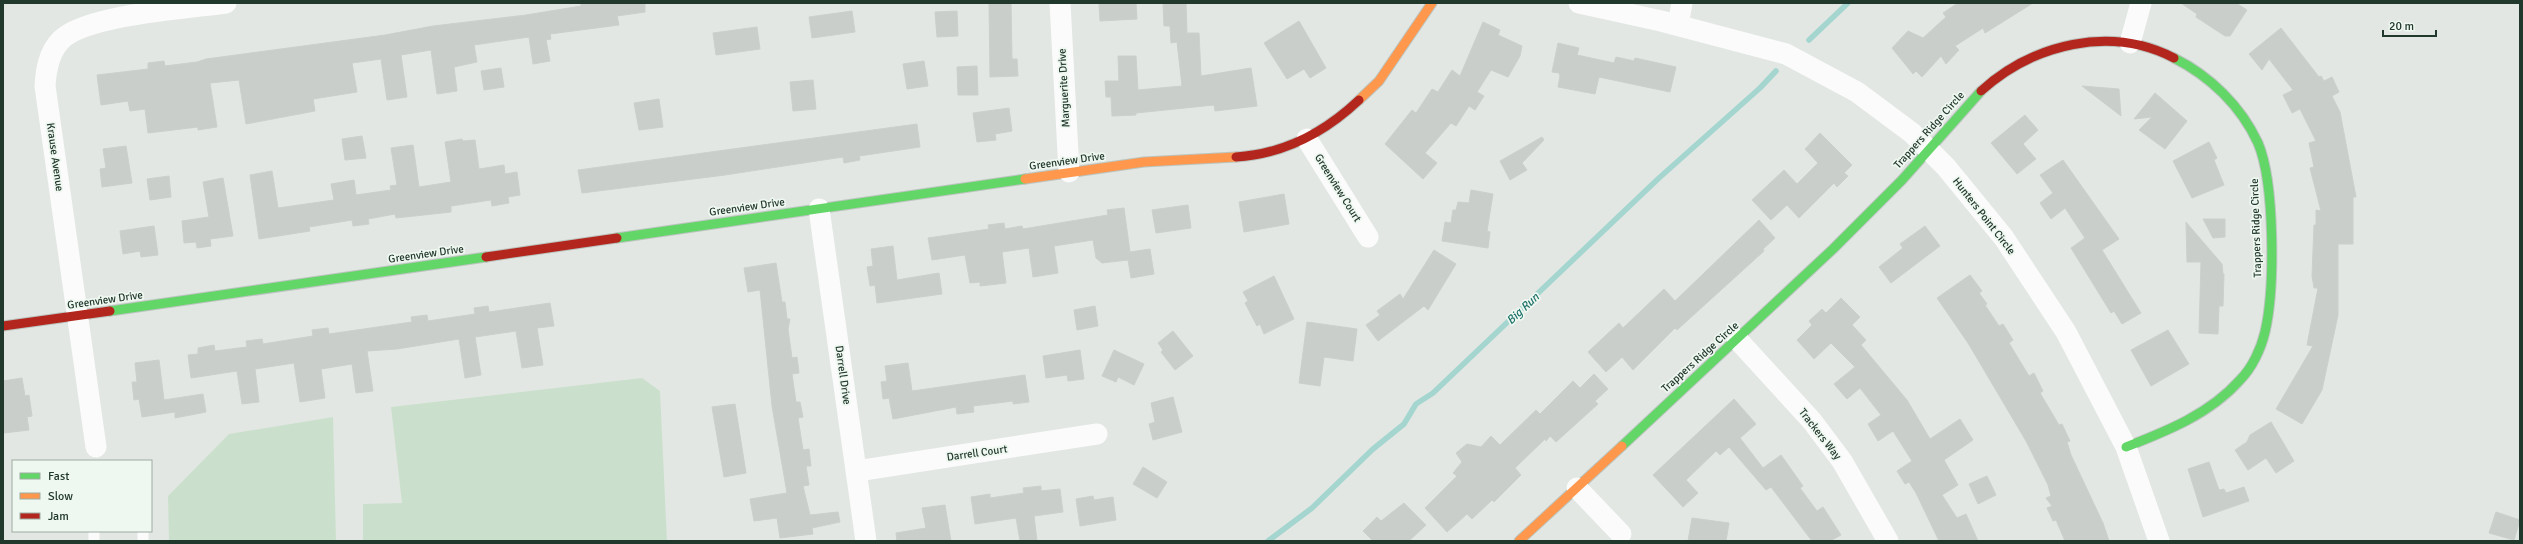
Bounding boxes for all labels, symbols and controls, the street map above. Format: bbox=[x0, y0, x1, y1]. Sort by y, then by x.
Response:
scale bar bbox=[2383, 12, 2436, 38]
text: 20 m bbox=[2389, 19, 2414, 34]
street label: Marguerite Drive bbox=[1055, 48, 1073, 128]
street label: Trappers Ridge Circle bbox=[1891, 89, 1967, 171]
street label: Krause Avenue bbox=[44, 122, 66, 192]
street label: Greenview Drive bbox=[1028, 149, 1106, 173]
street label: Greenview Court bbox=[1312, 152, 1364, 225]
street label: Hunters Point Circle bbox=[1950, 175, 2018, 257]
street label: Trappers Ridge Circle bbox=[2248, 178, 2264, 278]
street label: Greenview Drive bbox=[708, 195, 786, 219]
street label: Greenview Drive bbox=[387, 242, 465, 266]
street label: Greenview Drive bbox=[66, 288, 144, 312]
water label: Big Run bbox=[1503, 290, 1543, 328]
street label: Trappers Ridge Circle bbox=[1659, 319, 1741, 395]
street label: Darrell Drive bbox=[832, 345, 854, 405]
street label: Trackers Way bbox=[1796, 406, 1844, 463]
street label: Darrell Court bbox=[946, 442, 1008, 464]
legend bbox=[12, 460, 152, 532]
text: Fast bbox=[48, 469, 69, 484]
text: Slow bbox=[48, 489, 73, 504]
text: Jam bbox=[48, 509, 69, 524]

